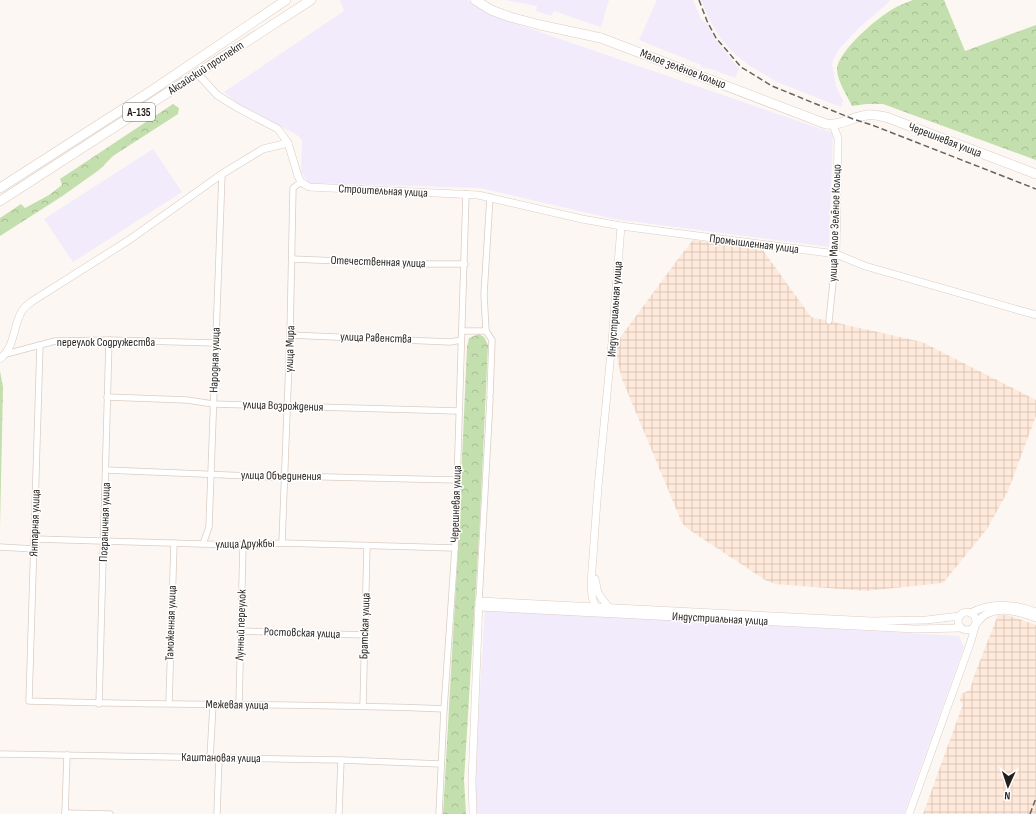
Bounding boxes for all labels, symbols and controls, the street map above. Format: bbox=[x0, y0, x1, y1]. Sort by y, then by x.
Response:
street label: Аксайский проспект bbox=[164, 38, 247, 99]
street label: Малое зелёное кольцо bbox=[638, 46, 728, 92]
road number: А-135 bbox=[123, 103, 155, 121]
street label: Черешневая улица bbox=[906, 119, 984, 161]
street label: улица Малое Зелёное Кольцо bbox=[825, 164, 845, 282]
street label: Строительная улица bbox=[338, 181, 428, 201]
street label: Промышленная улица bbox=[708, 231, 800, 257]
street label: Отечественная улица bbox=[330, 253, 426, 271]
street label: Индустриальная улица bbox=[604, 260, 626, 357]
street label: улица Мира bbox=[282, 325, 298, 373]
street label: Народная улица bbox=[206, 327, 224, 393]
street label: улица Равенства bbox=[340, 329, 412, 347]
street label: переулок Содружества bbox=[57, 335, 156, 350]
street label: улица Возрождения bbox=[242, 397, 324, 415]
street label: Черешневая улица bbox=[447, 465, 465, 543]
street label: улица Объединения bbox=[241, 468, 322, 484]
street label: Пограничная улица bbox=[96, 482, 114, 562]
street label: Янтарная улица bbox=[26, 489, 44, 557]
street label: улица Дружбы bbox=[215, 536, 275, 552]
street label: Таможенная улица bbox=[162, 585, 180, 661]
street label: Лунный переулок bbox=[232, 589, 250, 662]
street label: Братская улица bbox=[356, 592, 374, 659]
street label: Индустриальная улица bbox=[672, 609, 769, 629]
street label: Ростовская улица bbox=[264, 624, 341, 642]
street label: Межевая улица bbox=[205, 697, 269, 713]
street label: Каштановая улица bbox=[181, 750, 261, 766]
north arrow bbox=[988, 766, 1028, 806]
text: N bbox=[1004, 789, 1011, 802]

